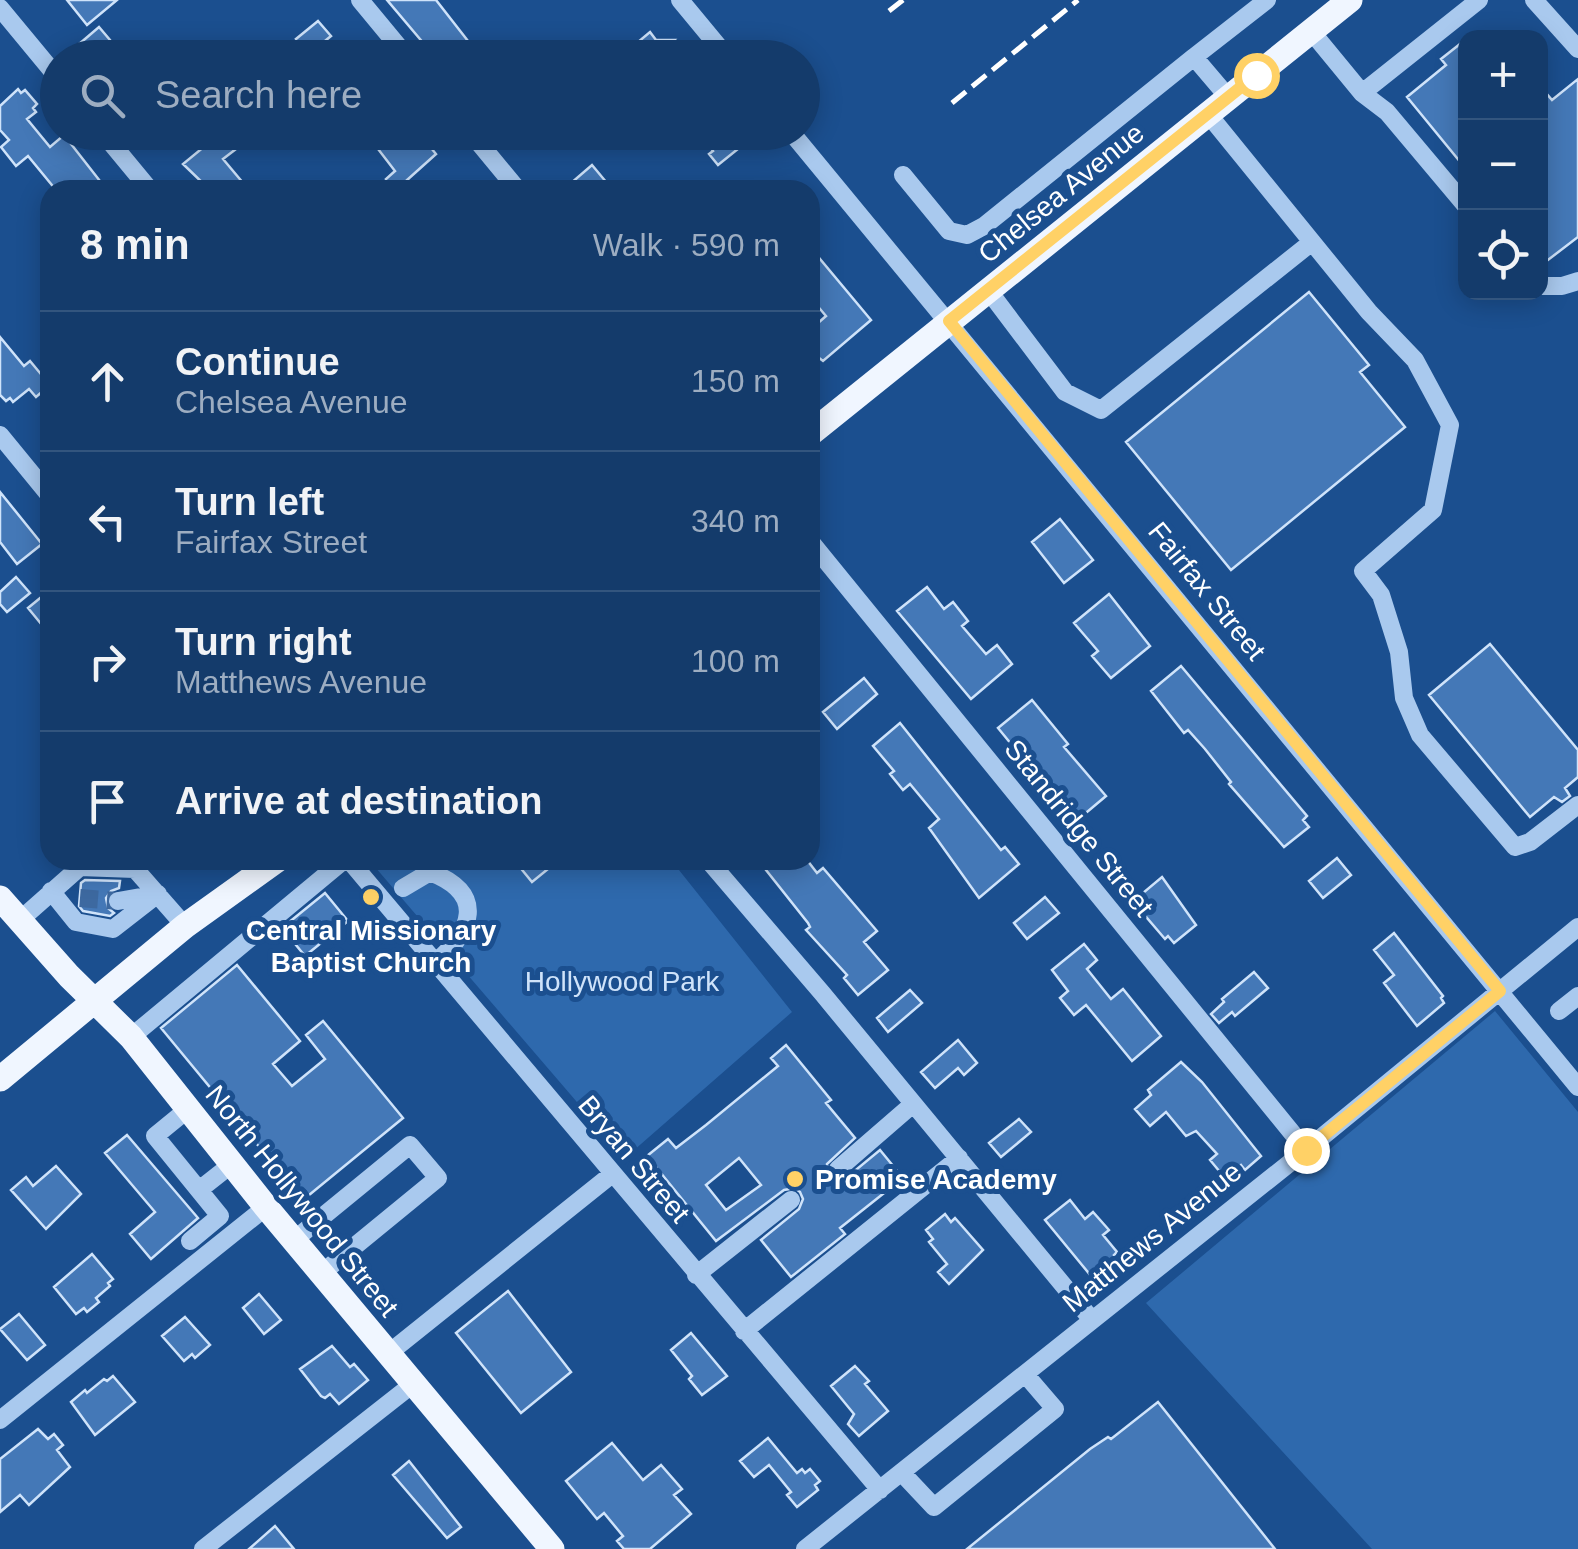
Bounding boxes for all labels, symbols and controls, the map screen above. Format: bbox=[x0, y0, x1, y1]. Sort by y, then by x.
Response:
map controls bbox=[1458, 30, 1548, 300]
button: + bbox=[1458, 30, 1548, 120]
search box bbox=[40, 40, 820, 150]
route start bbox=[1234, 53, 1280, 99]
icon: search bbox=[75, 68, 130, 123]
text: Search here bbox=[155, 74, 362, 116]
street label: Chelsea Avenue bbox=[972, 117, 1150, 269]
button: − bbox=[1458, 120, 1548, 210]
button: locate bbox=[1458, 210, 1548, 300]
text: 8 min bbox=[80, 221, 190, 268]
text: Walk · 590 m bbox=[593, 227, 780, 263]
text: Continue bbox=[175, 341, 340, 383]
icon: ahead bbox=[80, 354, 135, 409]
text: 150 m bbox=[691, 363, 780, 399]
text: Chelsea Avenue bbox=[175, 384, 407, 420]
text: Turn left bbox=[175, 481, 324, 523]
icon: left bbox=[80, 494, 135, 549]
text: 340 m bbox=[691, 503, 780, 539]
street label: Fairfax Street bbox=[1142, 516, 1272, 666]
text: Fairfax Street bbox=[175, 524, 367, 560]
text: Turn right bbox=[175, 621, 352, 663]
icon: right bbox=[80, 634, 135, 689]
text: 100 m bbox=[691, 643, 780, 679]
text: Matthews Avenue bbox=[175, 664, 427, 700]
street label: Standridge Street bbox=[998, 734, 1160, 923]
icon: arrive bbox=[80, 774, 135, 829]
text: Arrive at destination bbox=[175, 780, 542, 822]
marker: Central Missionary Baptist Church bbox=[360, 886, 382, 908]
place label: Central Missionary Baptist Church bbox=[246, 915, 497, 978]
park label: Hollywood Park bbox=[525, 966, 720, 997]
street label: North Hollywood Street bbox=[199, 1079, 405, 1323]
street label: Bryan Street bbox=[572, 1089, 696, 1229]
route end bbox=[1284, 1128, 1330, 1174]
street label: Matthews Avenue bbox=[1057, 1156, 1247, 1318]
place label: Promise Academy bbox=[815, 1164, 1057, 1195]
marker: Promise Academy bbox=[784, 1168, 806, 1190]

